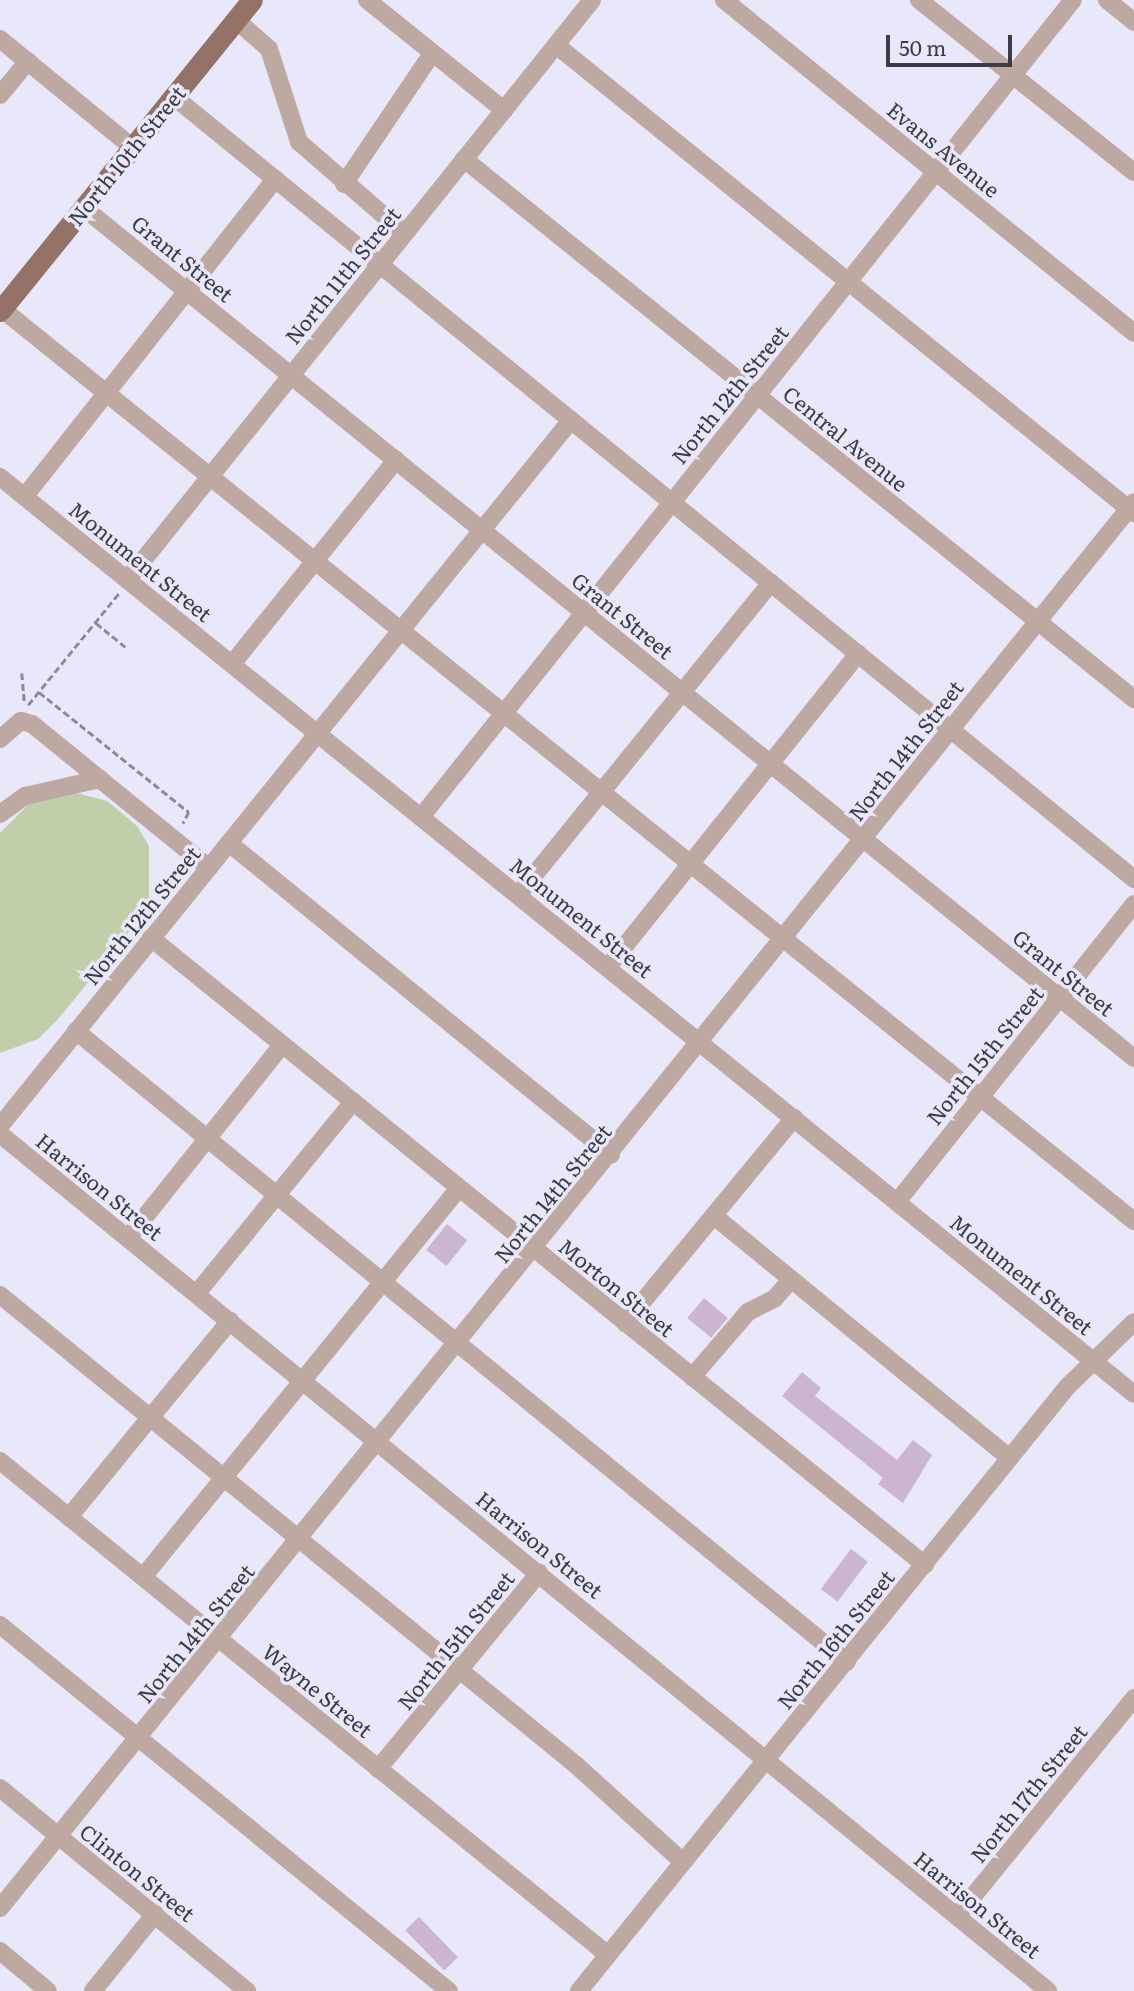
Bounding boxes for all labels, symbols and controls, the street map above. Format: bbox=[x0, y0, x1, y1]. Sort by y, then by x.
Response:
scale bar bbox=[889, 21, 1015, 65]
text: 50 m bbox=[899, 31, 946, 62]
street label: North 10th Street bbox=[62, 80, 190, 230]
street label: Evans Avenue bbox=[883, 96, 1005, 202]
street label: North 11th Street bbox=[279, 201, 405, 349]
street label: Grant Street bbox=[127, 210, 239, 306]
street label: North 12th Street bbox=[665, 320, 793, 468]
street label: Central Avenue bbox=[779, 380, 913, 496]
street label: Monument Street bbox=[65, 496, 217, 626]
street label: Grant Street bbox=[567, 567, 679, 663]
street label: North 14th Street bbox=[842, 675, 968, 825]
street label: North 12th Street bbox=[77, 841, 205, 989]
street label: Monument Street bbox=[506, 852, 658, 982]
street label: Grant Street bbox=[1008, 924, 1120, 1020]
street label: North 15th Street bbox=[920, 981, 1048, 1129]
street label: North 14th Street bbox=[488, 1119, 616, 1267]
street label: Harrison Street bbox=[32, 1127, 168, 1245]
street label: Monument Street bbox=[946, 1209, 1098, 1339]
street label: Morton Street bbox=[554, 1233, 680, 1341]
street label: Harrison Street bbox=[472, 1485, 608, 1603]
street label: North 14th Street bbox=[131, 1559, 259, 1707]
street label: North 16th Street bbox=[771, 1564, 899, 1714]
street label: North 15th Street bbox=[391, 1566, 519, 1714]
street label: Wayne Street bbox=[258, 1638, 378, 1742]
street label: North 17th Street bbox=[965, 1719, 1091, 1867]
street label: Clinton Street bbox=[76, 1818, 200, 1926]
street label: Harrison Street bbox=[910, 1845, 1046, 1963]

